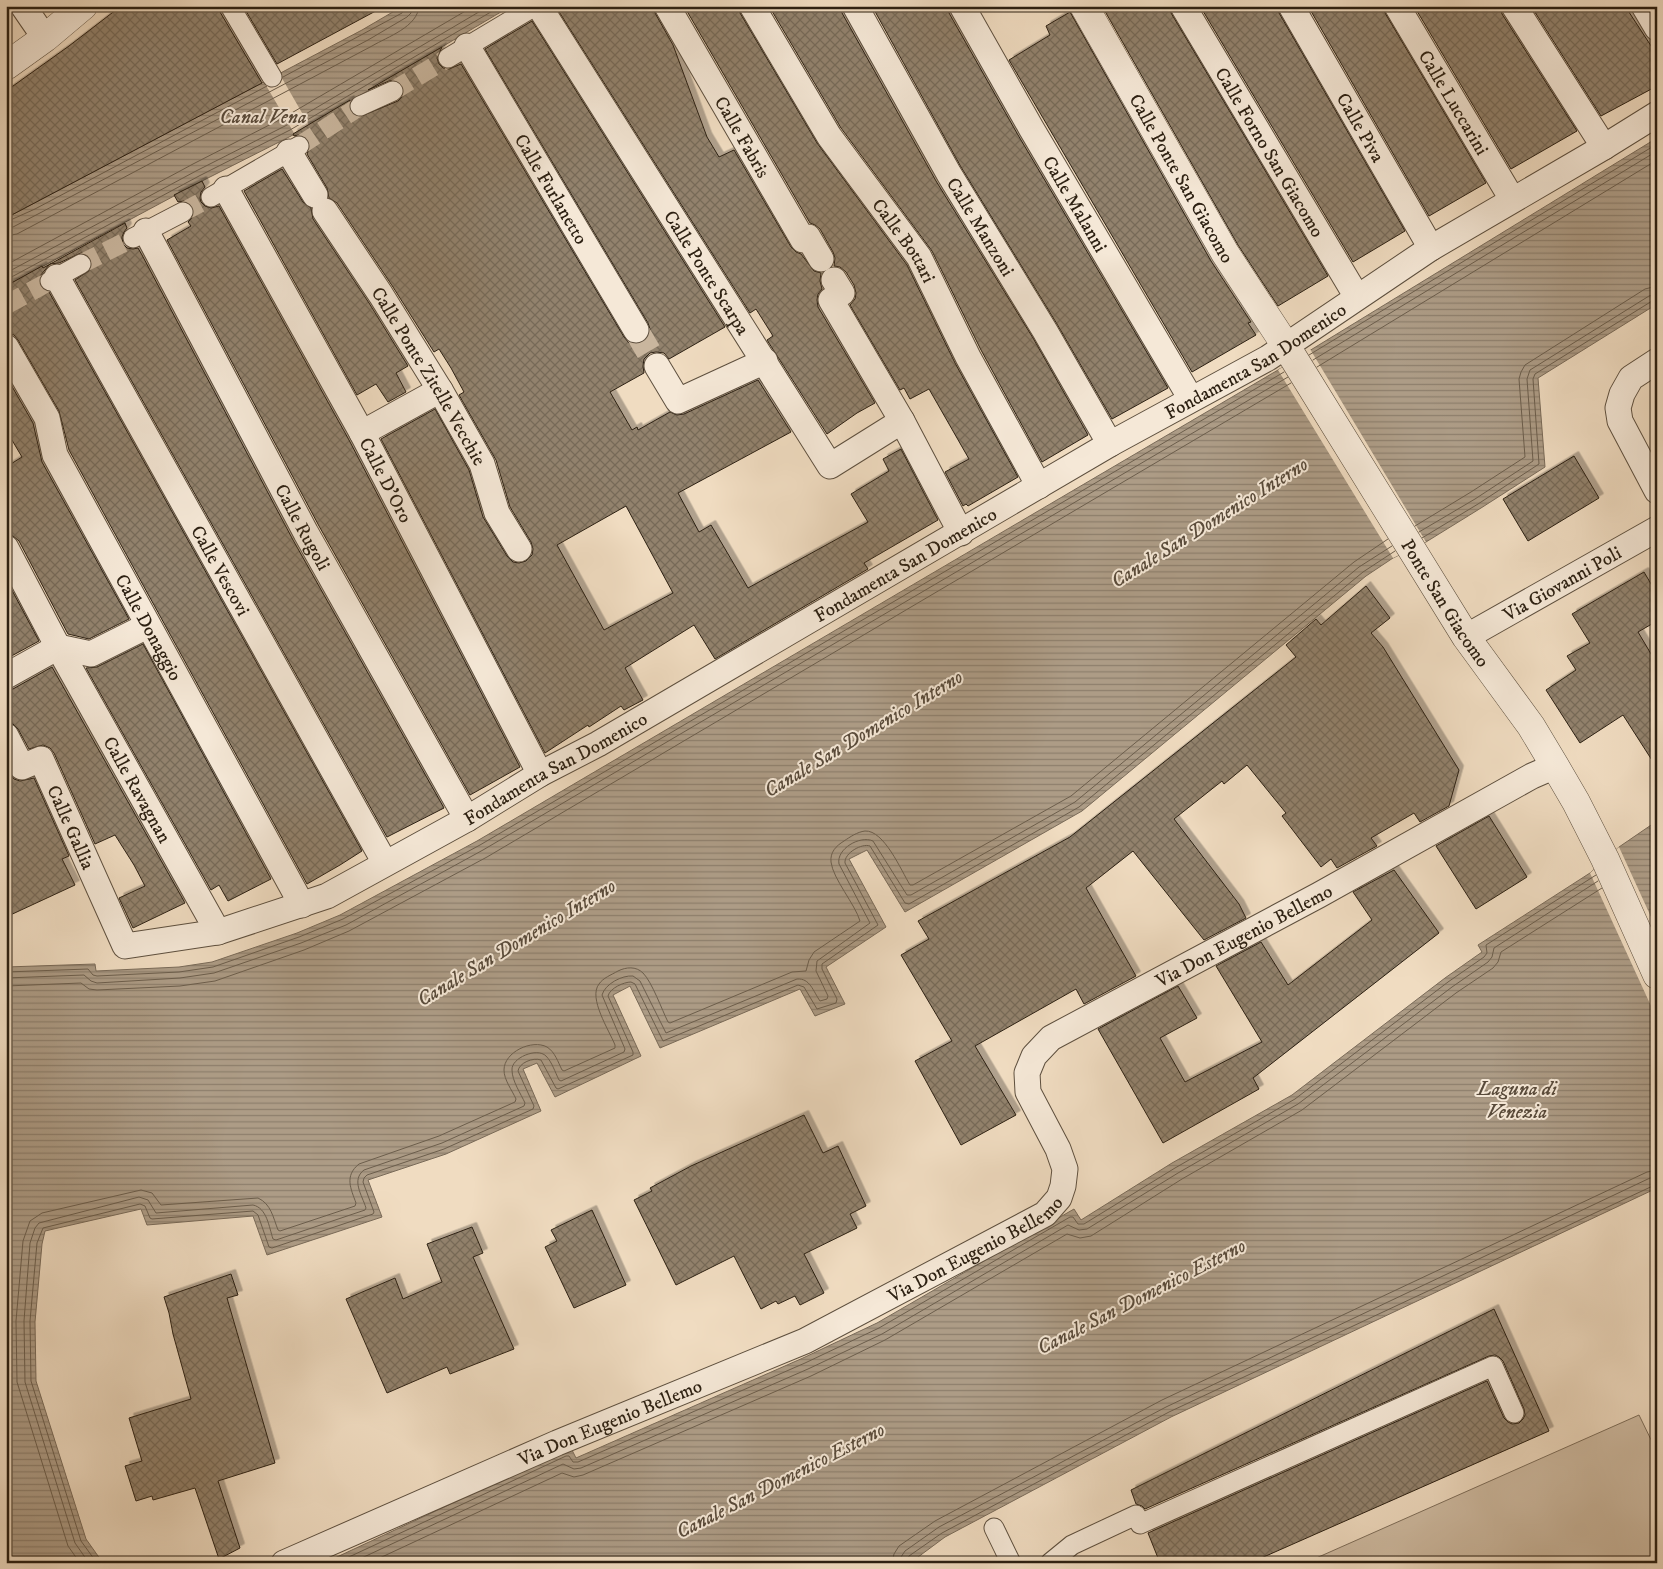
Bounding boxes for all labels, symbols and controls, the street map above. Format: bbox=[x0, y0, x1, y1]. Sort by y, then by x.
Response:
street label: Calle Luccarini bbox=[1413, 46, 1493, 160]
street label: Calle Forno San Giacomo bbox=[1209, 64, 1329, 242]
street label: Calle Piva bbox=[1331, 89, 1389, 167]
street label: Calle Ponte San Giacomo bbox=[1123, 90, 1238, 268]
street label: Calle Fabris bbox=[709, 92, 774, 182]
water label: Canal Vena bbox=[219, 105, 307, 130]
street label: Calle Furlanetto bbox=[509, 130, 592, 249]
street label: Calle Malanni bbox=[1037, 152, 1112, 257]
street label: Calle Manzoni bbox=[941, 174, 1019, 281]
street label: Calle Bottari bbox=[866, 194, 940, 287]
street label: Calle Ponte Scarpa bbox=[658, 207, 754, 340]
street label: Calle Ponte Zitelle Vecchie bbox=[366, 283, 490, 470]
street label: Fondamenta San Domenico bbox=[1161, 299, 1351, 425]
street label: Calle D'Oro bbox=[353, 434, 417, 527]
water label: Canale San Domenico Interno bbox=[1107, 452, 1313, 594]
street label: Calle Rugoli bbox=[269, 480, 335, 575]
street label: Fondamenta San Domenico bbox=[810, 503, 1001, 628]
street label: Calle Vescovi bbox=[185, 522, 254, 620]
street label: Ponte San Giacomo bbox=[1395, 535, 1494, 672]
street label: Via Giovanni Poli bbox=[1498, 542, 1626, 627]
street label: Calle Donaggio bbox=[110, 570, 187, 685]
water label: Canale San Domenico Interno bbox=[760, 665, 968, 804]
street label: Fondamenta San Domenico bbox=[460, 708, 652, 831]
street label: Calle Ravagnan bbox=[98, 733, 176, 847]
street label: Calle Gallia bbox=[41, 782, 99, 873]
water label: Canale San Domenico Interno bbox=[413, 874, 621, 1013]
street label: Via Don Eugenio Bellemo bbox=[1151, 880, 1337, 994]
water label: Laguna di Venezia bbox=[1476, 1077, 1558, 1125]
street label: Via Don Eugenio Bellemo bbox=[884, 1192, 1068, 1308]
water label: Canale San Domenico Esterno bbox=[1033, 1234, 1250, 1361]
street label: Via Don Eugenio Bellemo bbox=[514, 1375, 706, 1472]
water label: Canale San Domenico Esterno bbox=[672, 1418, 889, 1545]

